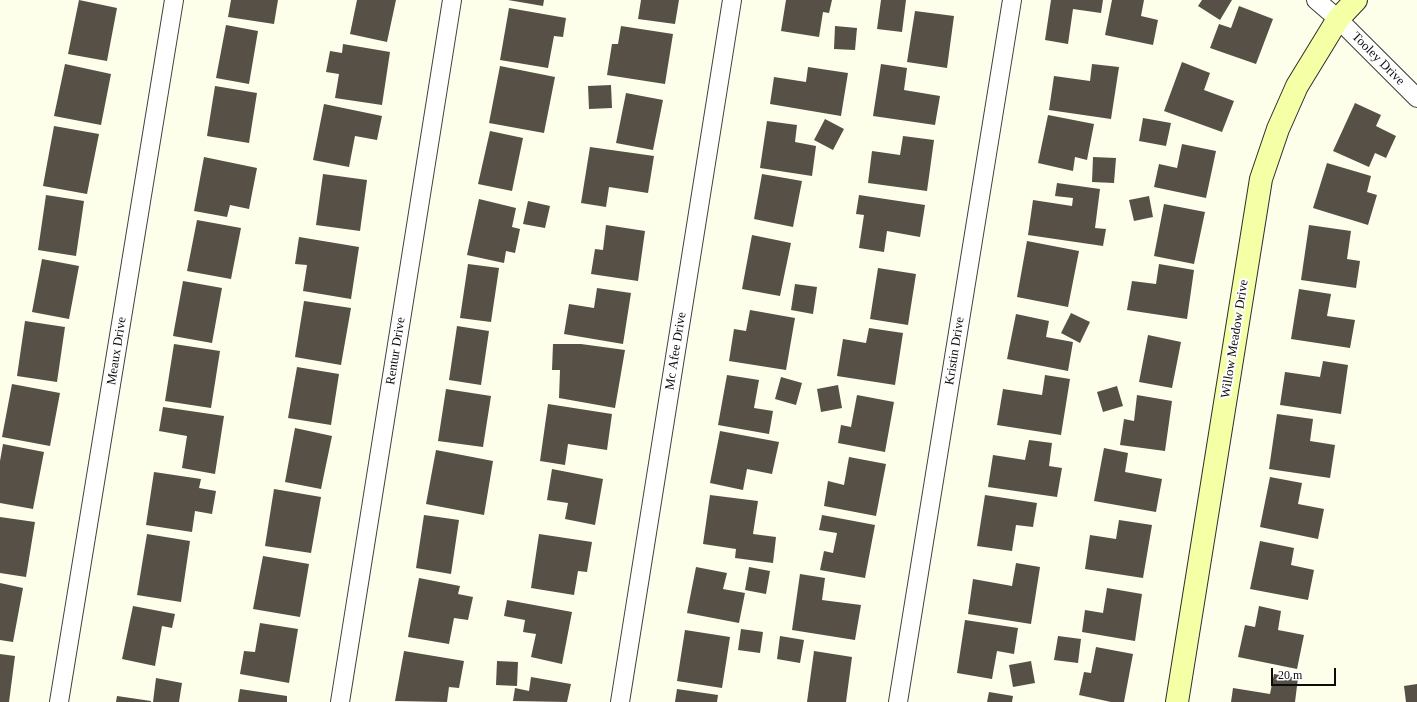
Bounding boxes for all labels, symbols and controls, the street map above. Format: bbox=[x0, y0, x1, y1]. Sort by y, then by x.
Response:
street label: Tooley Drive bbox=[1348, 29, 1408, 89]
street label: Willow Meadow Drive bbox=[1218, 278, 1252, 400]
street label: Mc Afee Drive bbox=[662, 311, 690, 391]
street label: Meaux Drive bbox=[104, 316, 130, 386]
street label: Rentur Drive bbox=[383, 316, 409, 386]
street label: Kristin Drive bbox=[942, 316, 968, 386]
scale bar bbox=[1273, 660, 1338, 686]
text: 20 m bbox=[1278, 668, 1302, 682]

